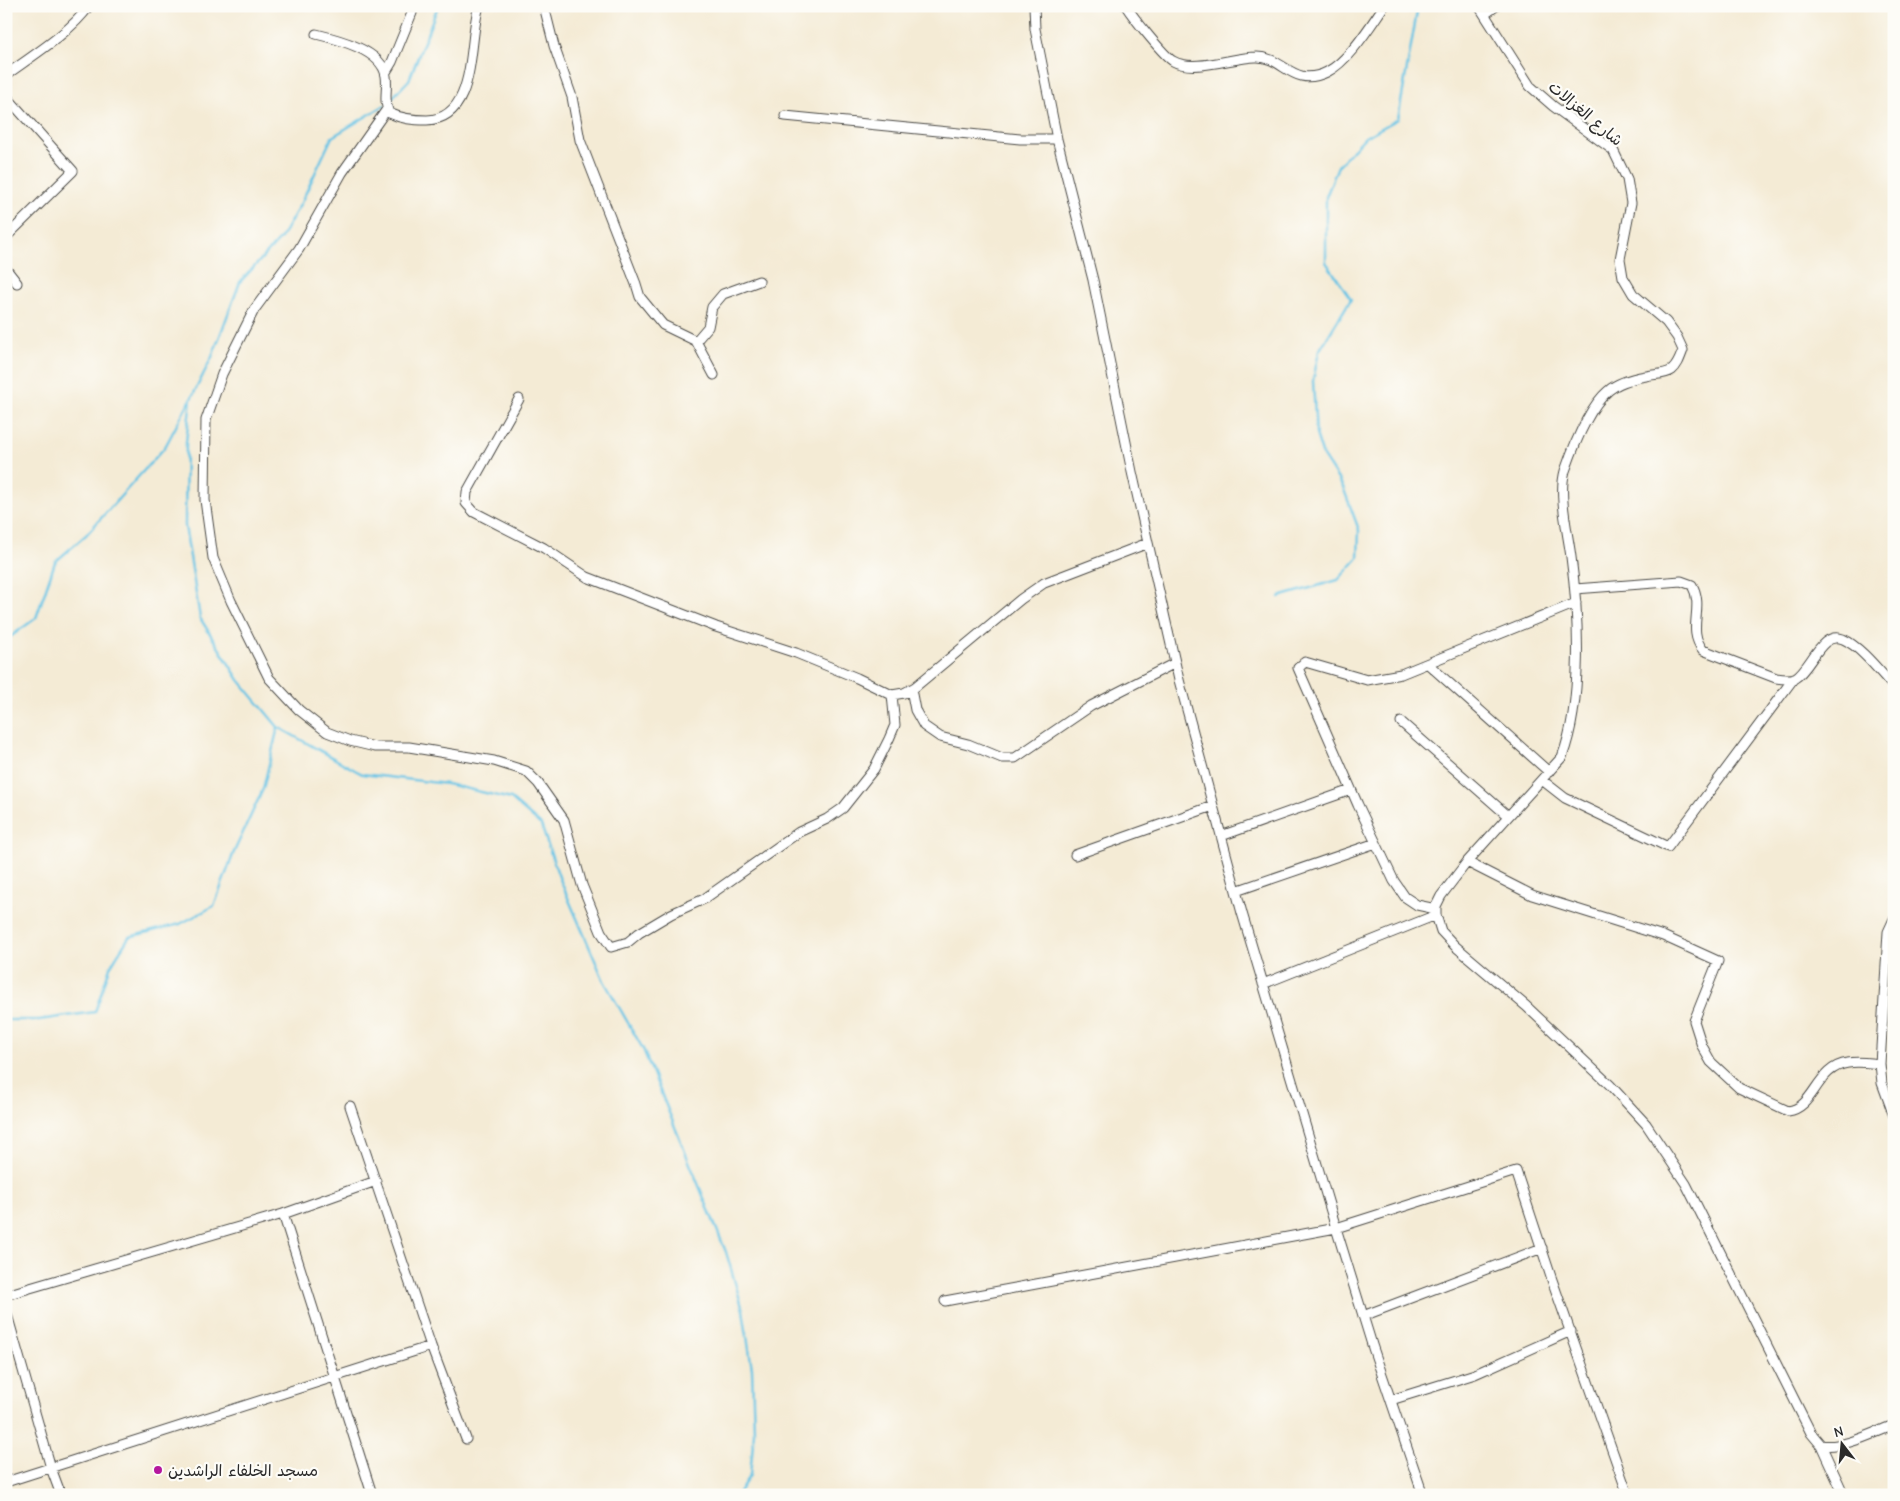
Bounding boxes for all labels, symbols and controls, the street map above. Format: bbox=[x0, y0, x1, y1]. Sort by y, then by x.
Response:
street label: شارع الغزالات bbox=[1543, 78, 1626, 151]
north arrow bbox=[1818, 1418, 1868, 1468]
text: N bbox=[1832, 1423, 1845, 1441]
place label: مسجد الخلفاء الراشدين bbox=[168, 1462, 318, 1480]
marker: مسجد الخلفاء الراشدين bbox=[152, 1464, 164, 1476]

